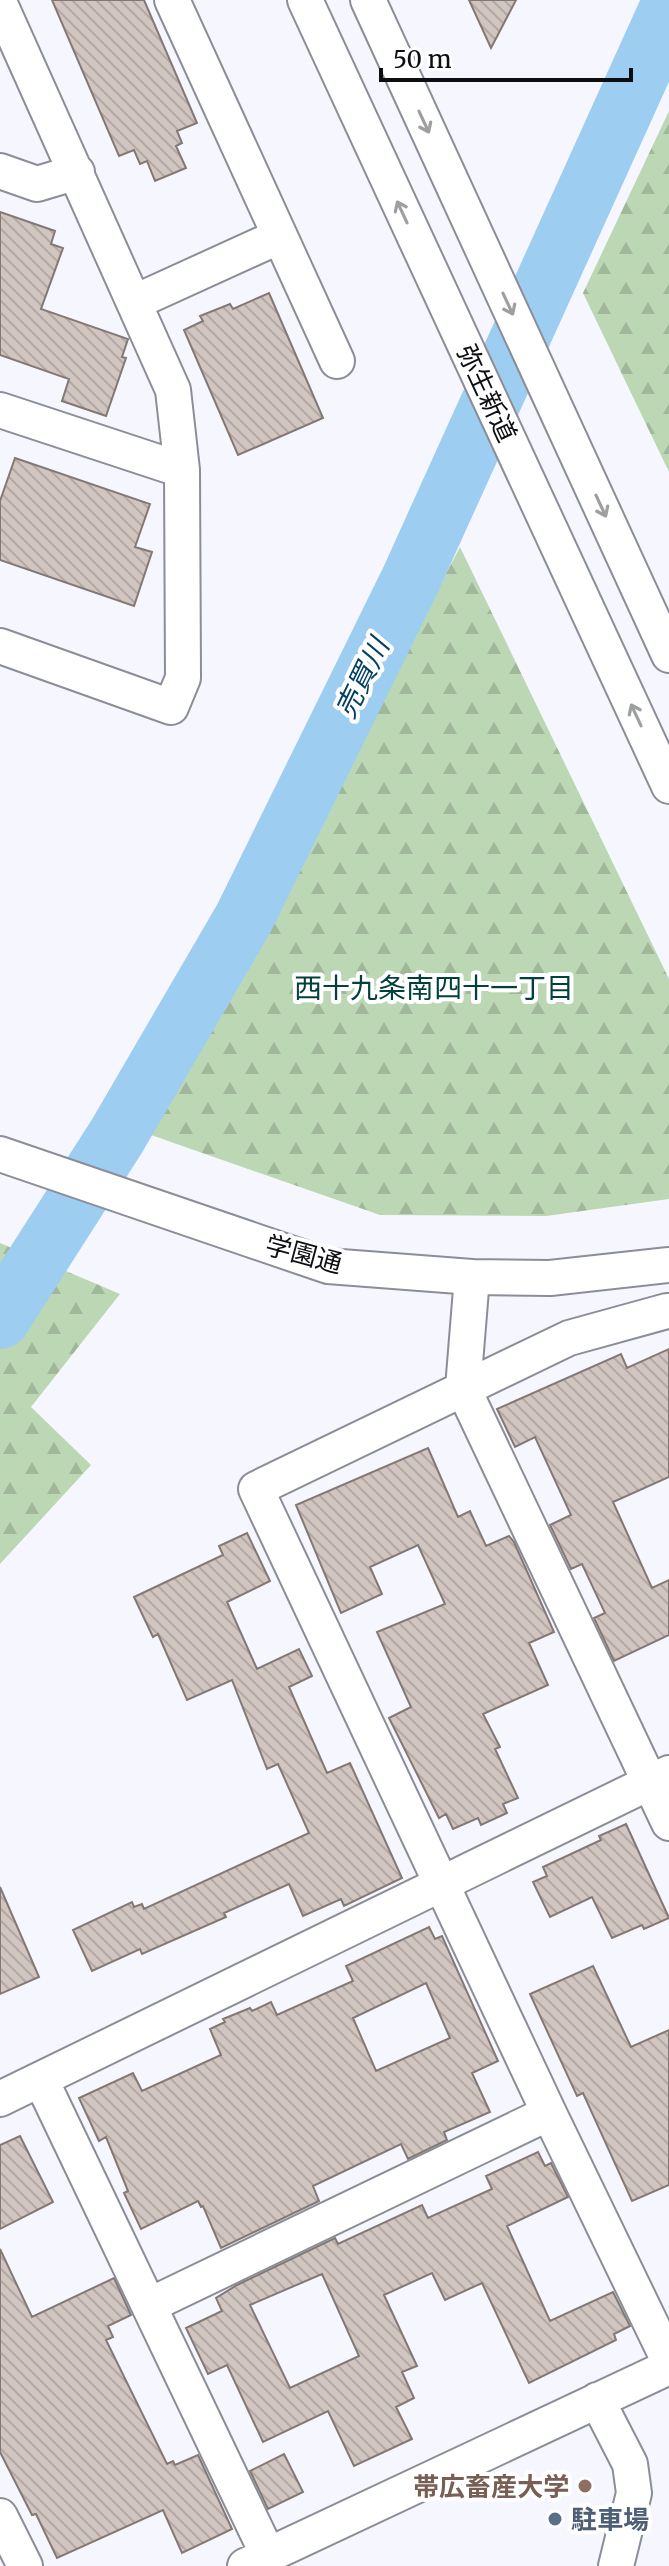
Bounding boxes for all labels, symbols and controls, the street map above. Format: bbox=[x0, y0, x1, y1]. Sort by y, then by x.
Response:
scale bar bbox=[381, 32, 631, 82]
text: 50 m bbox=[393, 44, 452, 75]
one-way arrow bbox=[417, 109, 432, 133]
one-way arrow bbox=[394, 201, 409, 225]
one-way arrow bbox=[501, 291, 516, 316]
street label: 弥生新道 bbox=[450, 339, 524, 447]
one-way arrow bbox=[594, 494, 609, 518]
water label: 売買川 bbox=[327, 630, 398, 724]
one-way arrow bbox=[628, 703, 643, 728]
district label: 西十九条南四十一丁目 bbox=[294, 970, 574, 1006]
street label: 学園通 bbox=[262, 1228, 346, 1280]
place label: 帯広畜産大学 bbox=[413, 2470, 569, 2503]
marker: 帯広畜産大学 bbox=[576, 2477, 594, 2495]
place label: 駐車場 bbox=[571, 2503, 649, 2536]
marker: 駐車場 bbox=[546, 2510, 564, 2528]

